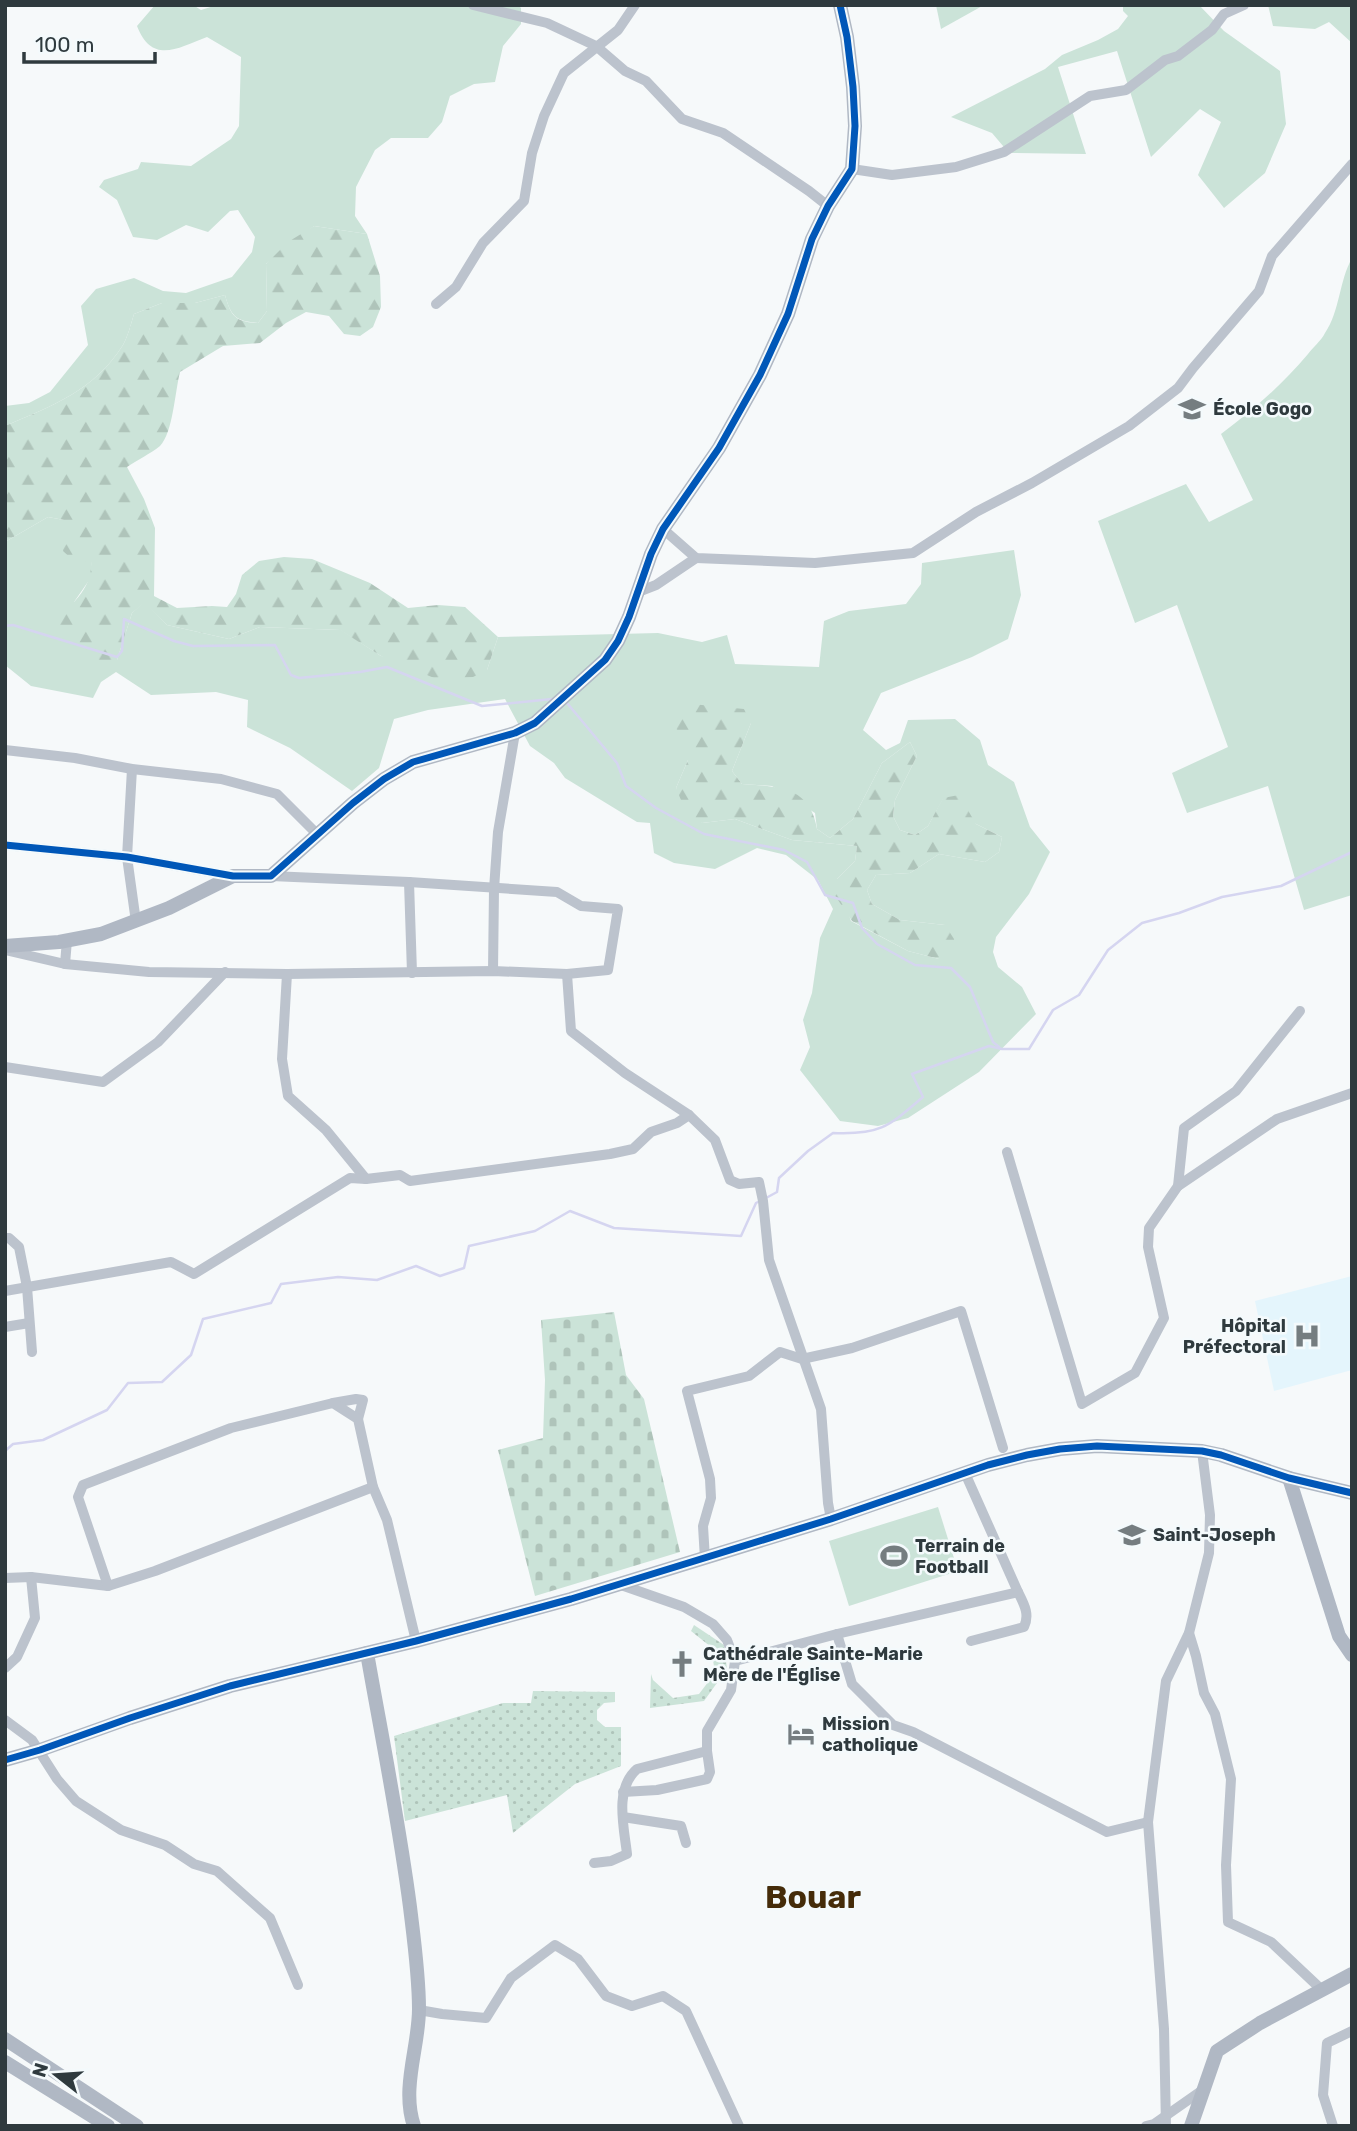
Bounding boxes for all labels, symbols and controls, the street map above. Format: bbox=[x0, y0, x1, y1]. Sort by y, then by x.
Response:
scale bar bbox=[24, 21, 156, 65]
text: 100 m bbox=[35, 32, 94, 57]
school or university icon: École Gogo bbox=[1177, 394, 1207, 424]
place label: École Gogo bbox=[1213, 398, 1312, 420]
place label: Hôpital Préfectoral bbox=[1183, 1315, 1286, 1358]
hospital icon: Hôpital Préfectoral bbox=[1292, 1321, 1322, 1351]
school or university icon: Saint-Joseph bbox=[1117, 1520, 1147, 1550]
place label: Saint-Joseph bbox=[1153, 1524, 1276, 1546]
place label: Terrain de Football bbox=[915, 1535, 1005, 1578]
sports icon: Terrain de Football bbox=[879, 1541, 909, 1571]
place label: Cathédrale Sainte-Marie Mère de l'Église bbox=[703, 1643, 923, 1686]
church icon: Cathédrale Sainte-Marie Mère de l'Église bbox=[667, 1649, 697, 1679]
place label: Mission catholique bbox=[822, 1713, 918, 1756]
hotel icon: Mission catholique bbox=[786, 1719, 816, 1749]
district label: Bouar bbox=[765, 1878, 861, 1916]
north arrow bbox=[21, 2040, 91, 2110]
text: N bbox=[27, 2060, 53, 2080]

